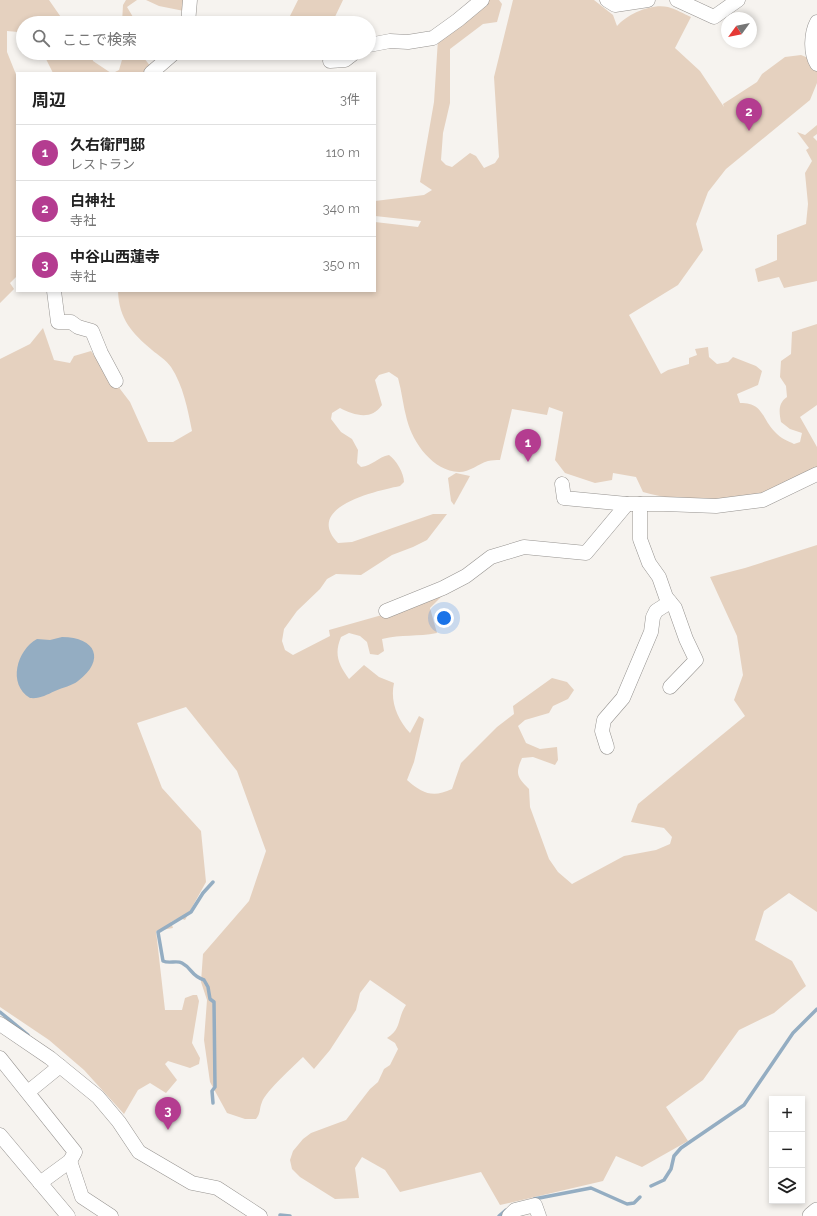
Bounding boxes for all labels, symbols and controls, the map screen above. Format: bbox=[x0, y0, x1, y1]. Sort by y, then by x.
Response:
north arrow bbox=[721, 12, 757, 48]
search box bbox=[16, 16, 376, 60]
icon: search bbox=[30, 27, 52, 49]
text: ここで検索 bbox=[62, 31, 137, 49]
text: 周辺 bbox=[32, 90, 66, 110]
text: 3件 bbox=[340, 92, 360, 107]
pin: 2 bbox=[736, 98, 762, 131]
text: 久右衛門邸 bbox=[70, 136, 145, 154]
text: 1 bbox=[42, 145, 48, 160]
text: 110 m bbox=[326, 145, 360, 160]
text: レストラン bbox=[70, 157, 135, 172]
text: 白神社 bbox=[70, 192, 115, 210]
text: 2 bbox=[41, 201, 49, 216]
text: 340 m bbox=[323, 201, 360, 216]
text: 寺社 bbox=[70, 213, 96, 228]
text: 中谷山西蓮寺 bbox=[70, 248, 160, 266]
text: 3 bbox=[41, 257, 49, 272]
text: 350 m bbox=[323, 257, 360, 272]
text: 寺社 bbox=[70, 269, 96, 284]
pin: 1 bbox=[515, 429, 541, 462]
your location bbox=[434, 608, 454, 628]
map controls bbox=[769, 1096, 805, 1204]
button: + bbox=[769, 1096, 805, 1132]
pin: 3 bbox=[155, 1097, 181, 1130]
button: − bbox=[769, 1132, 805, 1168]
button: layers bbox=[769, 1168, 805, 1204]

